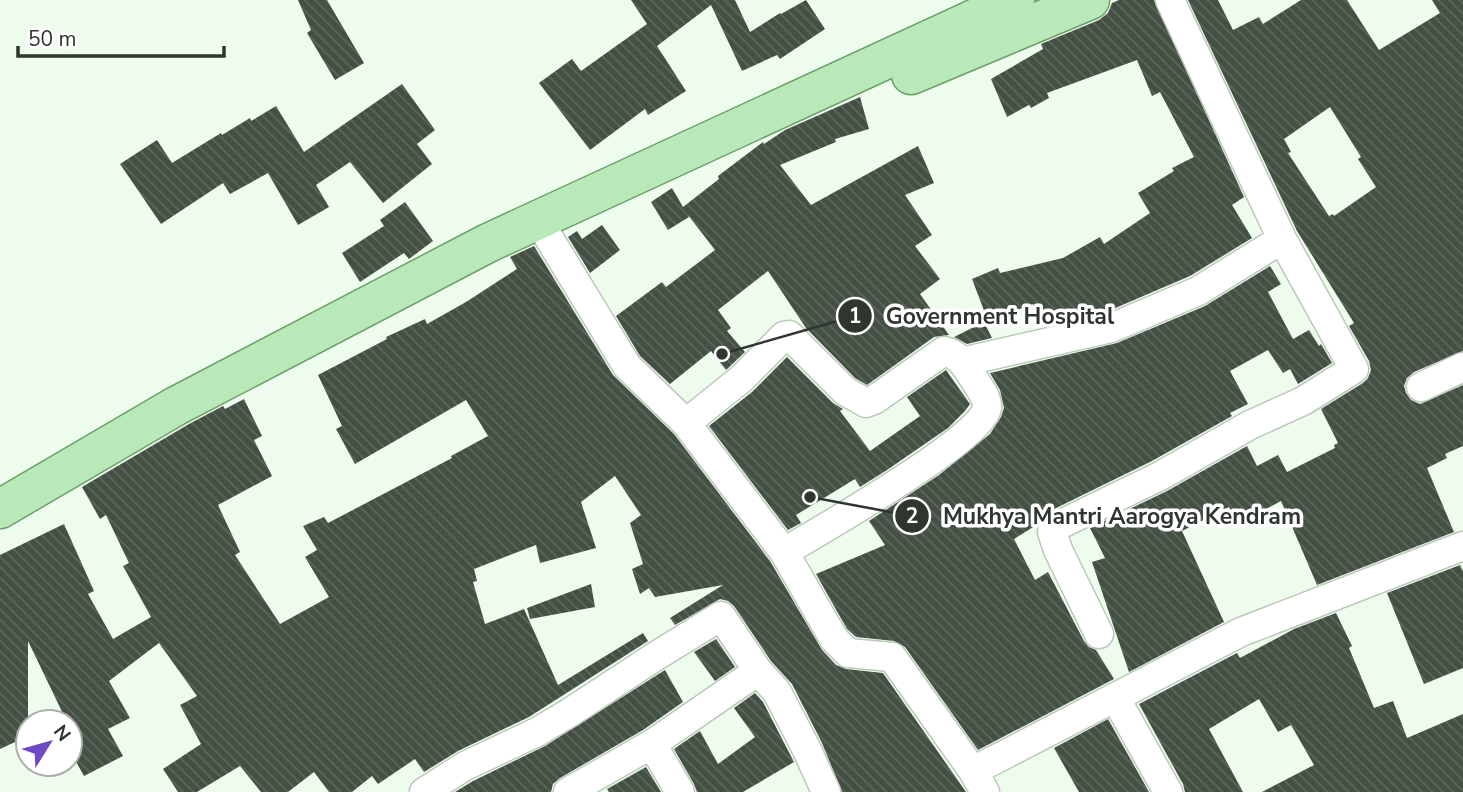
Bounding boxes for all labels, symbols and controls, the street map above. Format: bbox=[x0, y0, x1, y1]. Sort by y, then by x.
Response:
scale bar bbox=[18, 14, 224, 58]
text: 50 m bbox=[28, 25, 77, 53]
callout: Government Hospital bbox=[837, 294, 1129, 338]
text: Government Hospital bbox=[886, 301, 1115, 332]
text: 1 bbox=[849, 302, 861, 330]
callout: Mukhya Mantri Aarogya Kendram bbox=[894, 494, 1315, 538]
text: Mukhya Mantri Aarogya Kendram bbox=[943, 501, 1301, 532]
text: 2 bbox=[906, 502, 918, 530]
north arrow bbox=[14, 708, 84, 778]
text: N bbox=[47, 720, 76, 747]

